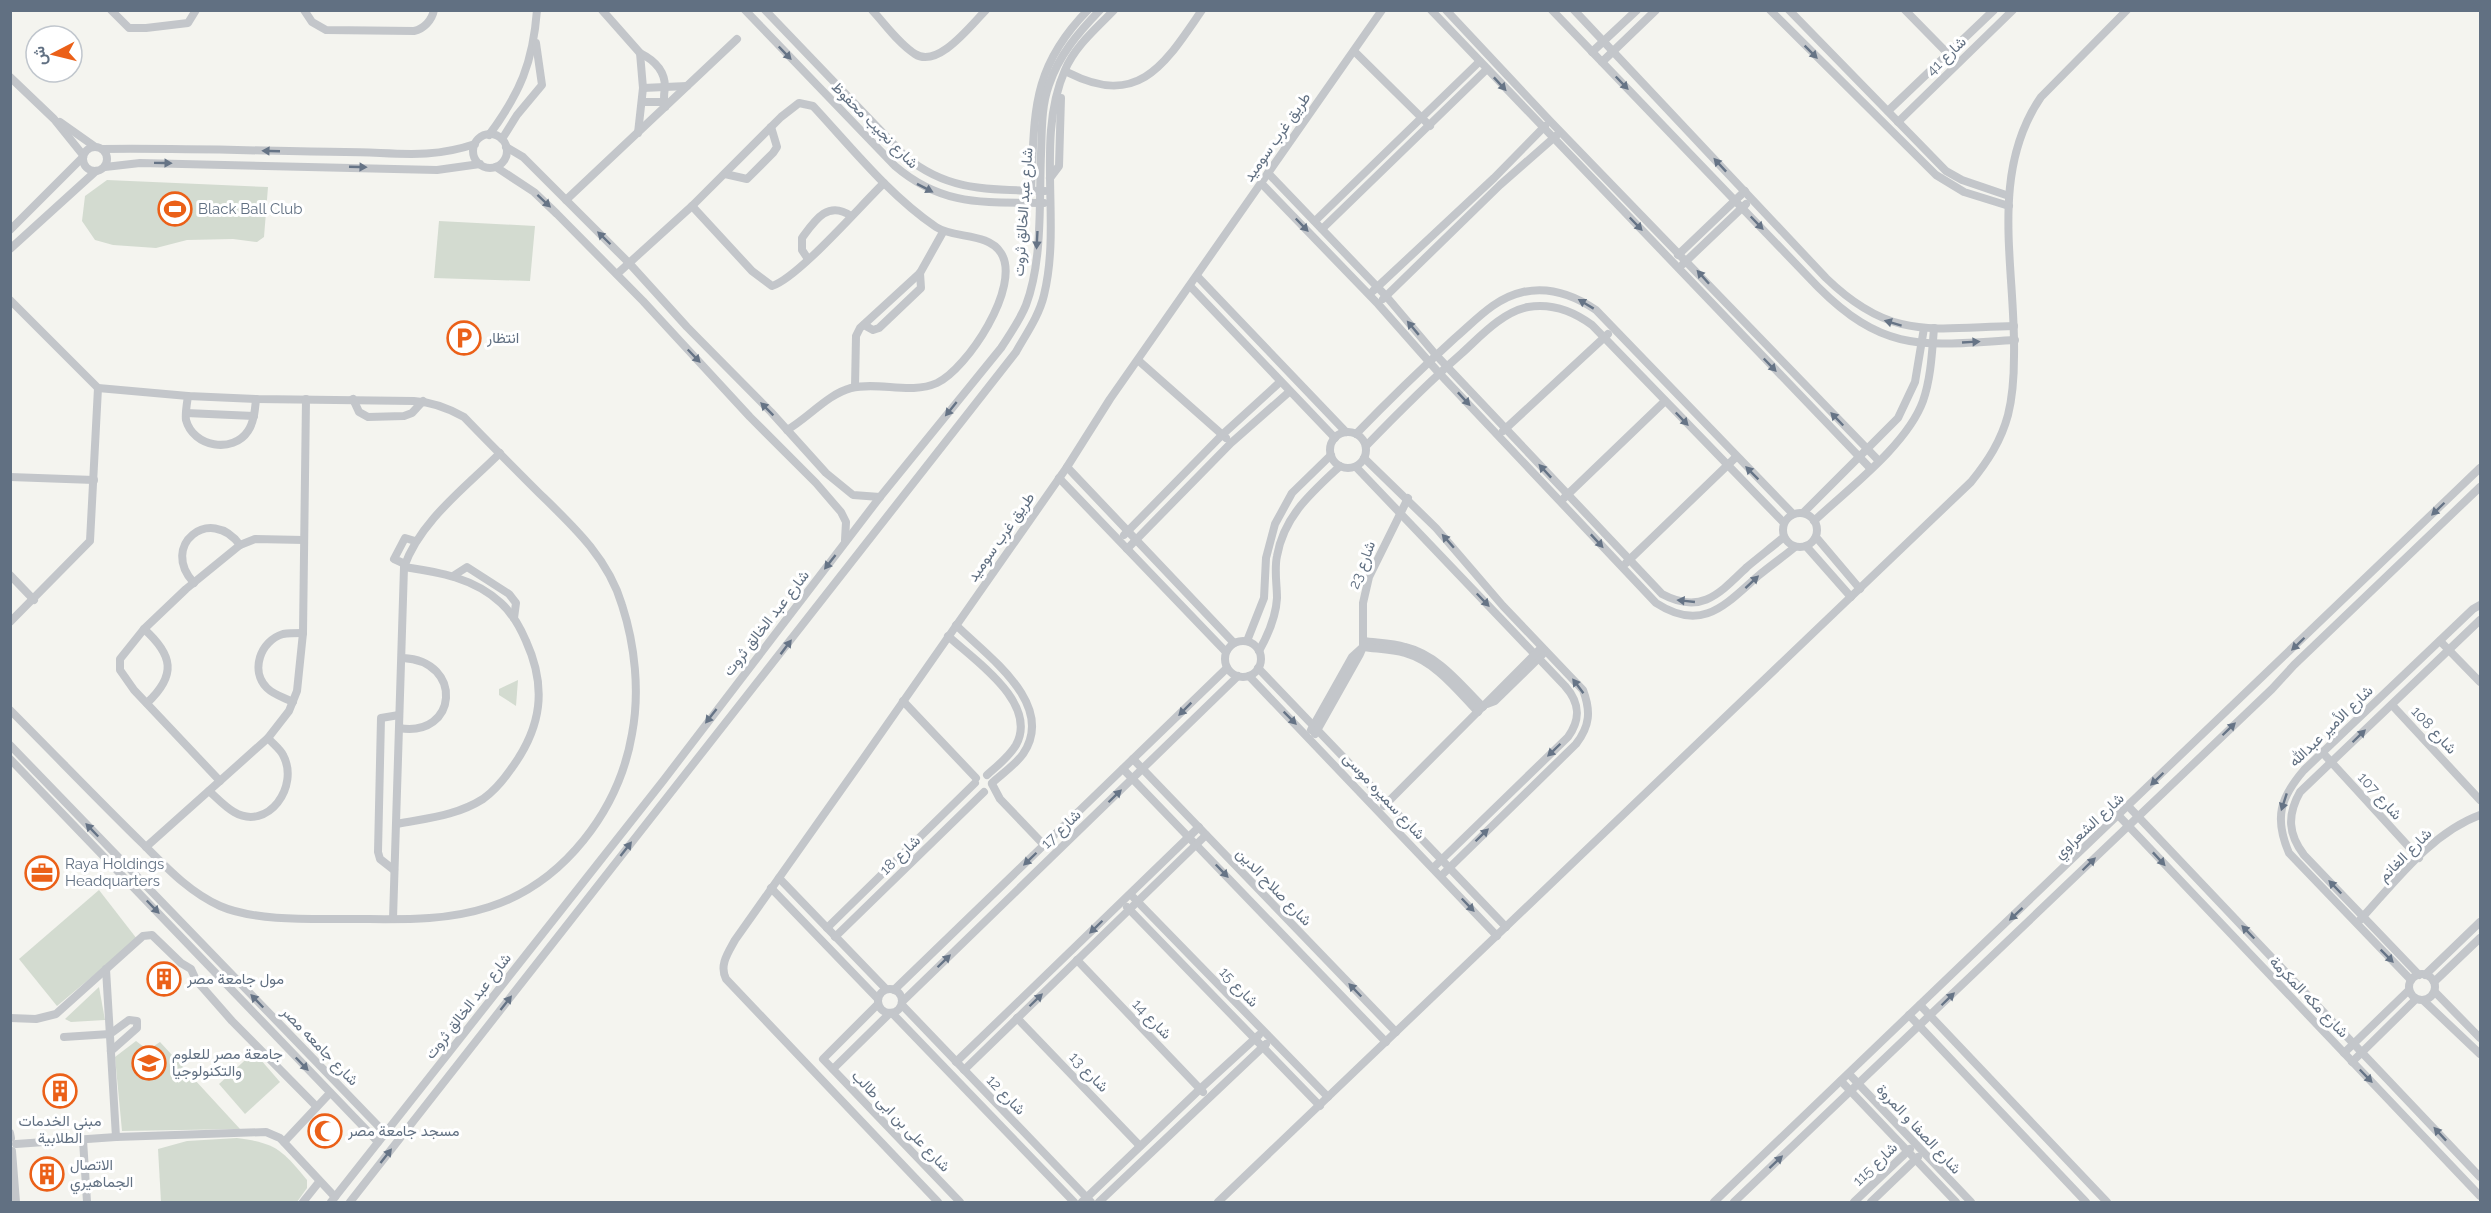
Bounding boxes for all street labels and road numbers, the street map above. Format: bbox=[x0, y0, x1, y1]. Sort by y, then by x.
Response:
street label: شارع 41 bbox=[1922, 33, 1971, 81]
street label: شارع نجيب محفوظ bbox=[827, 78, 922, 174]
street label: طريق غرب سوميد bbox=[1240, 89, 1315, 186]
street label: شارع عبد الخالق ثروت bbox=[1010, 147, 1038, 277]
street label: طريق غرب سوميد bbox=[964, 489, 1039, 586]
street label: شارع 23 bbox=[1345, 538, 1381, 592]
street label: شارع عبد الخالق ثروت bbox=[719, 566, 815, 681]
street label: شارع الأمير عبدالله bbox=[2285, 681, 2378, 772]
street label: شارع 108 bbox=[2406, 702, 2461, 759]
street label: شارع سميره موسى bbox=[1338, 749, 1429, 845]
street label: شارع 107 bbox=[2353, 769, 2406, 825]
street label: شارع الشعراوي bbox=[2050, 789, 2130, 866]
street label: شارع 17 bbox=[1037, 806, 1086, 854]
street label: شارع الغانم bbox=[2375, 824, 2437, 887]
street label: شارع 18 bbox=[876, 831, 926, 880]
street label: شارع صلاح الدين bbox=[1231, 844, 1316, 931]
street label: شارع عبد الخالق ثروت bbox=[421, 949, 517, 1064]
street label: شارع مكه المكرمة bbox=[2264, 953, 2352, 1043]
street label: شارع 15 bbox=[1214, 963, 1262, 1012]
street label: شارع 14 bbox=[1127, 995, 1175, 1044]
street label: شارع جامعه مصر bbox=[276, 1002, 362, 1091]
street label: شارع 13 bbox=[1064, 1048, 1112, 1097]
street label: شارع على بن ابى طالب bbox=[847, 1067, 954, 1177]
street label: شارع 12 bbox=[981, 1071, 1029, 1120]
street label: شارع الصفا و المروة bbox=[1871, 1080, 1965, 1179]
street label: شارع 115 bbox=[1849, 1138, 1903, 1191]

